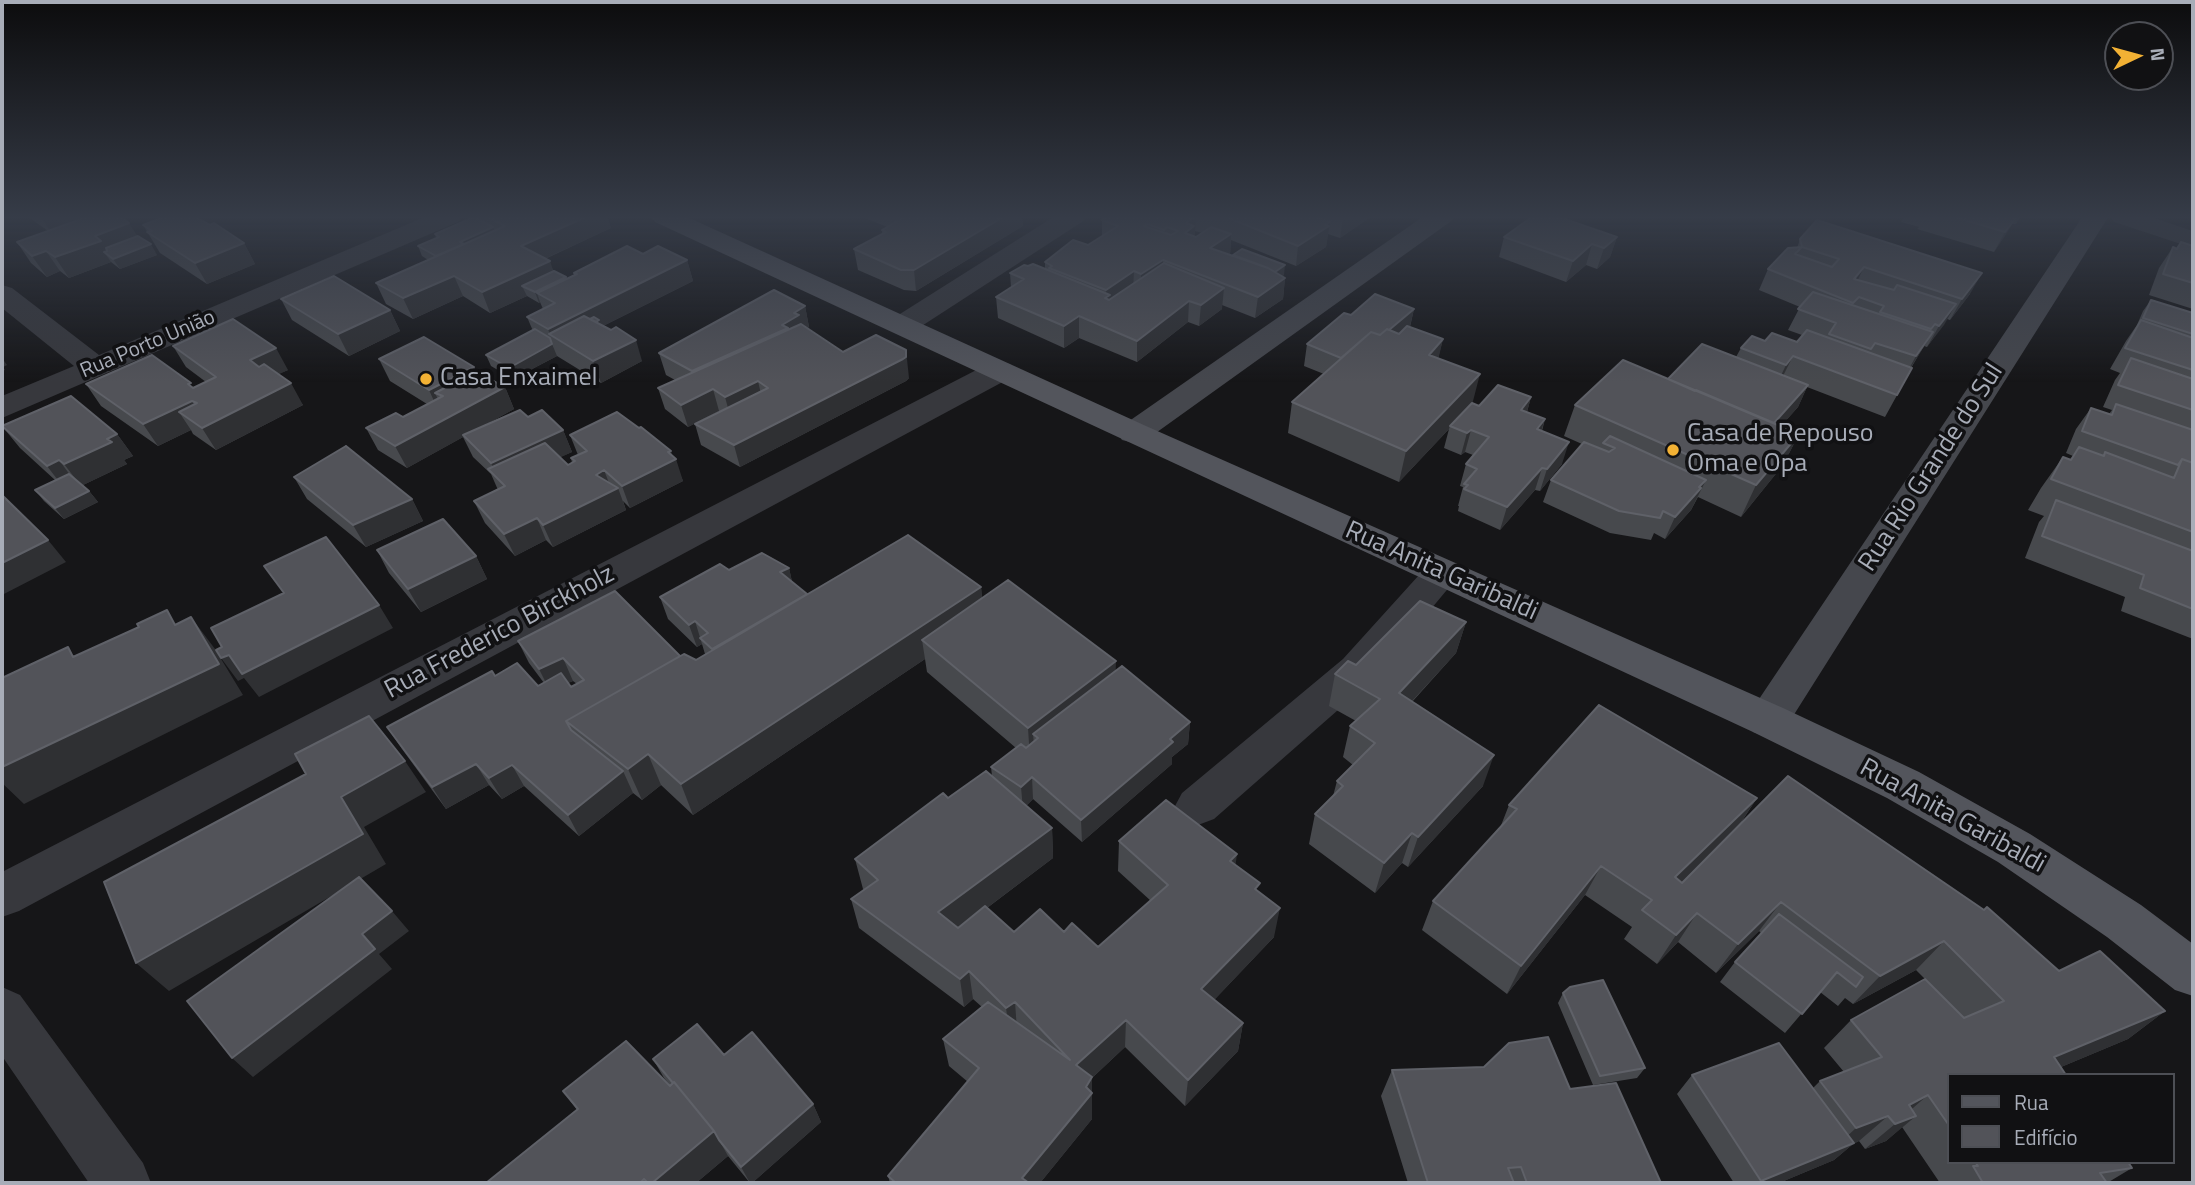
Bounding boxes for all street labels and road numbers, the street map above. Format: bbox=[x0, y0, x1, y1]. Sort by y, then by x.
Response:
street label: Rua Porto União bbox=[77, 305, 219, 385]
street label: Rua Rio Grande do Sul bbox=[1853, 358, 2011, 578]
street label: Rua Anita Garibaldi bbox=[1340, 516, 1542, 628]
street label: Rua Frederico Birckholz bbox=[380, 559, 620, 707]
street label: Rua Anita Garibaldi bbox=[1854, 753, 2050, 881]

